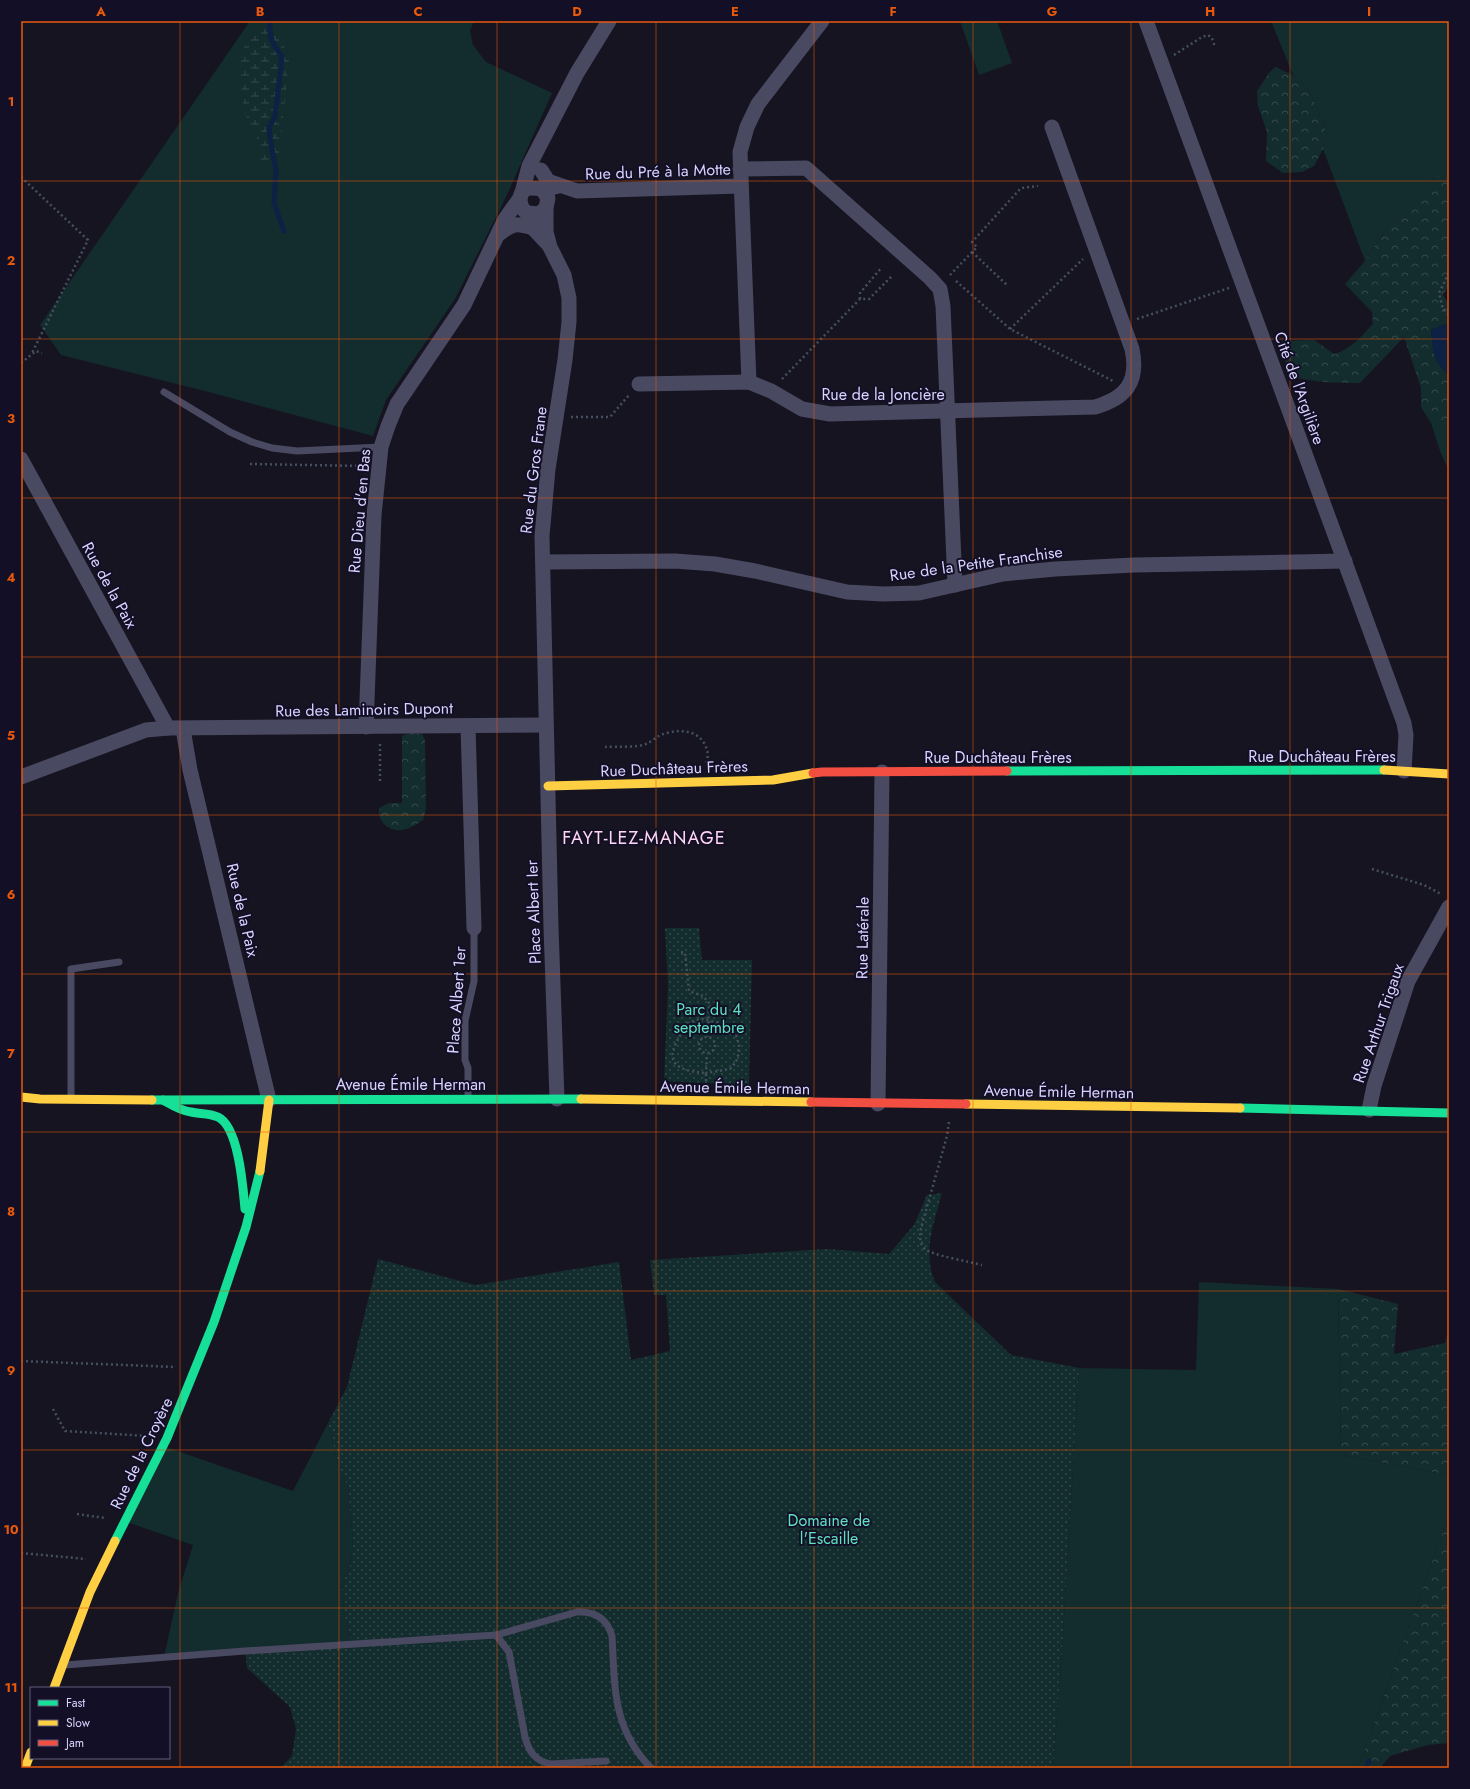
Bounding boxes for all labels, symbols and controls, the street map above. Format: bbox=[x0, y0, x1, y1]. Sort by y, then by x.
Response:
text: A bbox=[95, 2, 106, 21]
text: B bbox=[256, 2, 265, 21]
text: C bbox=[413, 2, 423, 21]
text: D bbox=[572, 2, 582, 21]
text: E bbox=[731, 2, 739, 21]
text: F bbox=[889, 2, 897, 21]
text: G bbox=[1047, 2, 1058, 21]
text: H bbox=[1205, 2, 1215, 21]
text: I bbox=[1367, 2, 1371, 21]
text: 1 bbox=[8, 92, 14, 111]
street label: Rue du Pré à la Motte bbox=[585, 157, 731, 186]
text: 2 bbox=[7, 251, 15, 270]
street label: Cité de l'Argilière bbox=[1268, 328, 1331, 448]
street label: Rue de la Joncière bbox=[821, 383, 945, 406]
street label: Rue du Gros Frane bbox=[514, 405, 553, 535]
text: 3 bbox=[7, 409, 15, 428]
street label: Rue Dieu d'en Bas bbox=[343, 448, 376, 574]
street label: Rue de la Paix bbox=[76, 538, 143, 633]
street label: Rue de la Petite Franchise bbox=[888, 540, 1064, 587]
text: 4 bbox=[6, 568, 16, 587]
street label: Rue des Laminoirs Dupont bbox=[275, 696, 453, 723]
text: 5 bbox=[7, 726, 15, 745]
street label: Rue Duchâteau Frères bbox=[1248, 745, 1396, 768]
street label: Rue Duchâteau Frères bbox=[924, 746, 1072, 769]
street label: Rue Duchâteau Frères bbox=[600, 754, 748, 783]
district label: FAYT-LEZ-MANAGE bbox=[562, 825, 726, 851]
street label: Place Albert Ier bbox=[520, 859, 547, 964]
street label: Rue de la Paix bbox=[221, 861, 265, 960]
text: 6 bbox=[7, 885, 16, 904]
street label: Rue Latérale bbox=[850, 897, 875, 979]
street label: Place Albert 1er bbox=[441, 945, 472, 1054]
street label: Rue Arthur Trigaux bbox=[1347, 960, 1410, 1086]
park label: Parc du 4 septembre bbox=[674, 998, 744, 1039]
text: 7 bbox=[7, 1044, 15, 1063]
street label: Avenue Émile Herman bbox=[336, 1073, 486, 1096]
street label: Avenue Émile Herman bbox=[660, 1075, 810, 1100]
street label: Avenue Émile Herman bbox=[984, 1079, 1134, 1104]
text: 8 bbox=[7, 1202, 15, 1221]
text: 9 bbox=[7, 1361, 16, 1380]
street label: Rue de la Croyère bbox=[104, 1393, 179, 1513]
park label: Domaine de l'Escaille bbox=[788, 1509, 870, 1550]
text: 10 bbox=[3, 1520, 19, 1539]
text: 11 bbox=[4, 1678, 18, 1697]
legend bbox=[30, 1687, 170, 1759]
text: Fast bbox=[66, 1694, 85, 1712]
text: Slow bbox=[66, 1714, 91, 1732]
text: Jam bbox=[64, 1734, 84, 1752]

